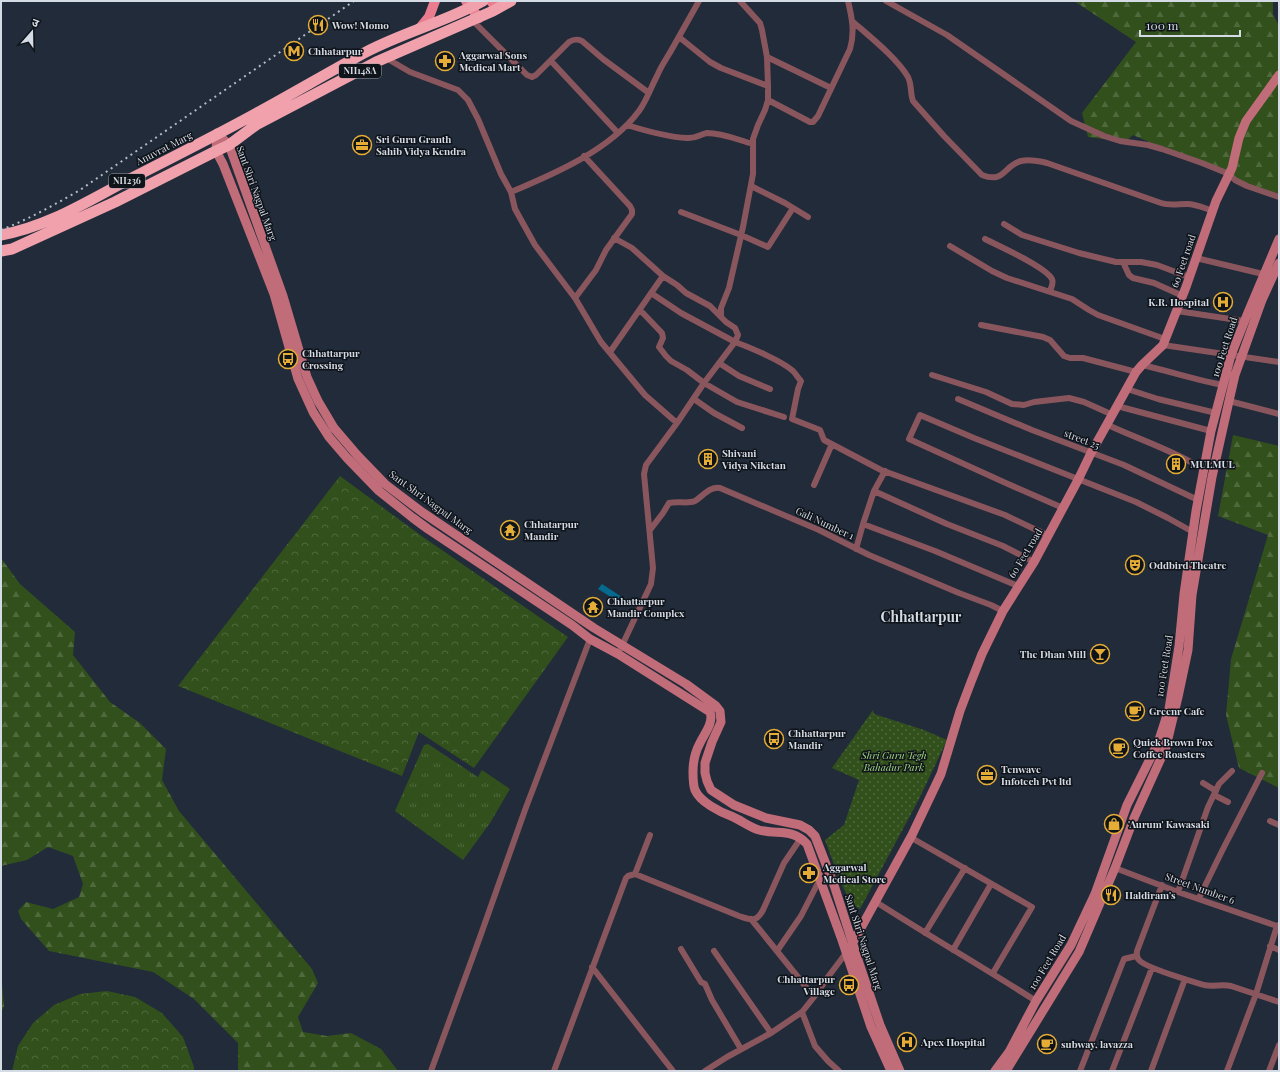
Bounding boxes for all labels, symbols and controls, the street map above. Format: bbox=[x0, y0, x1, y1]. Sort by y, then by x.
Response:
north arrow bbox=[12, 12, 52, 52]
scale bar bbox=[1140, 12, 1240, 38]
text: उ bbox=[30, 14, 42, 30]
restaurant icon: Wow! Momo bbox=[307, 14, 329, 36]
text: 100 m bbox=[1146, 17, 1179, 33]
place label: Wow! Momo bbox=[331, 18, 389, 32]
metro station icon: Chhatarpur bbox=[283, 40, 305, 62]
place label: Chhatarpur bbox=[308, 44, 363, 58]
place label: Aggarwal Sons Medical Mart bbox=[458, 48, 527, 74]
pharmacy icon: Aggarwal Sons Medical Mart bbox=[434, 50, 456, 72]
road number: NH148A bbox=[339, 64, 381, 78]
street label: Anuvrat Marg bbox=[132, 127, 195, 169]
place label: Sri Guru Granth Sahib Vidya Kendra bbox=[376, 132, 467, 158]
office icon: Sri Guru Granth Sahib Vidya Kendra bbox=[351, 134, 373, 156]
street label: Sant Shri Nagpal Marg bbox=[233, 144, 281, 243]
road number: NH236 bbox=[109, 174, 145, 188]
street label: 60 Feet road bbox=[1167, 232, 1199, 290]
hospital icon: K.R. Hospital bbox=[1212, 291, 1234, 313]
place label: K.R. Hospital bbox=[1148, 295, 1209, 309]
street label: 100 Feet Road bbox=[1208, 315, 1240, 379]
place label: Chhattarpur Crossing bbox=[302, 346, 360, 372]
bus stop icon: Chhattarpur Crossing bbox=[277, 348, 299, 370]
street label: street 25 bbox=[1062, 426, 1102, 452]
place label: Shivani Vidya Niketan bbox=[721, 446, 787, 472]
building icon: Shivani Vidya Niketan bbox=[697, 448, 719, 470]
building icon: MULMUL bbox=[1165, 453, 1187, 475]
place label: MULMUL bbox=[1190, 457, 1235, 471]
street label: Sant Shri Nagpal Marg bbox=[386, 467, 476, 537]
street label: Gali Number 1 bbox=[794, 503, 857, 543]
place label: Chhatarpur Mandir bbox=[524, 517, 579, 543]
temple icon: Chhatarpur Mandir bbox=[499, 519, 521, 541]
street label: 60 Feet road bbox=[1005, 525, 1045, 580]
theatre icon: Oddbird Theatre bbox=[1124, 554, 1146, 576]
place label: Oddbird Theatre bbox=[1149, 558, 1227, 572]
place label: Chhattarpur Mandir Complex bbox=[607, 594, 685, 620]
temple icon: Chhattarpur Mandir Complex bbox=[582, 596, 604, 618]
district label: Chhattarpur bbox=[881, 607, 962, 626]
street label: 100 Feet Road bbox=[1152, 634, 1176, 698]
bar icon: The Dhan Mill bbox=[1089, 643, 1111, 665]
place label: The Dhan Mill bbox=[1020, 647, 1086, 661]
cafe icon: Greenr Cafe bbox=[1124, 700, 1146, 722]
place label: Greenr Cafe bbox=[1149, 704, 1204, 718]
place label: Chhattarpur Mandir bbox=[788, 726, 846, 752]
bus stop icon: Chhattarpur Mandir bbox=[763, 728, 785, 750]
place label: Quick Brown Fox Coffee Roasters bbox=[1133, 735, 1213, 761]
cafe icon: Quick Brown Fox Coffee Roasters bbox=[1108, 737, 1130, 759]
park label: Shri Guru Tegh Bahadur Park bbox=[860, 748, 927, 774]
place label: Tenwave Infotech Pvt ltd bbox=[1001, 762, 1072, 788]
office icon: Tenwave Infotech Pvt ltd bbox=[976, 764, 998, 786]
shop icon: 'Aurum' Kawasaki bbox=[1103, 813, 1125, 835]
place label: 'Aurum' Kawasaki bbox=[1128, 817, 1210, 831]
place label: Aggarwal Medical Store bbox=[822, 860, 886, 886]
pharmacy icon: Aggarwal Medical Store bbox=[798, 862, 820, 884]
street label: Street Number 6 bbox=[1163, 869, 1237, 907]
restaurant icon: Haldiram's bbox=[1100, 884, 1122, 906]
place label: Haldiram's bbox=[1125, 888, 1176, 902]
street label: Sant Shri Nagpal Marg bbox=[842, 892, 886, 992]
street label: 100 Feet Road bbox=[1025, 932, 1069, 992]
place label: Chhattarpur Village bbox=[777, 972, 835, 998]
bus stop icon: Chhattarpur Village bbox=[838, 974, 860, 996]
hospital icon: Apex Hospital bbox=[896, 1031, 918, 1053]
cafe icon: subway, lavazza bbox=[1036, 1033, 1058, 1055]
place label: Apex Hospital bbox=[920, 1035, 985, 1049]
place label: subway, lavazza bbox=[1061, 1037, 1134, 1051]

